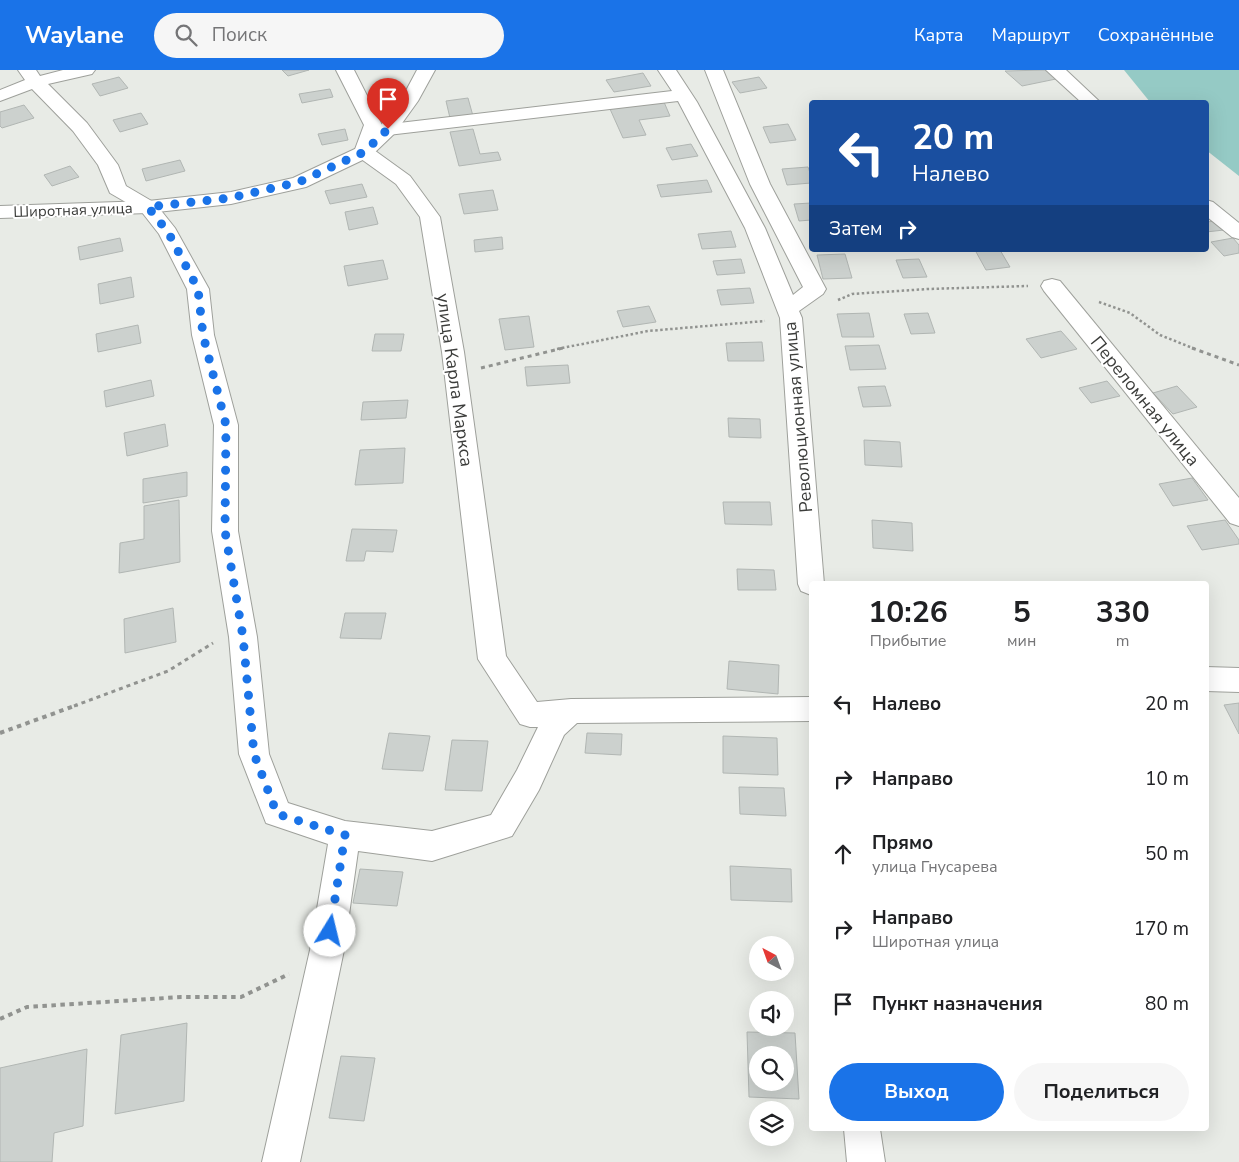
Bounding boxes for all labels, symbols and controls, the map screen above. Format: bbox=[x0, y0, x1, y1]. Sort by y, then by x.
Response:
search box bbox=[154, 13, 504, 58]
text: Waylane bbox=[25, 19, 124, 51]
icon: search bbox=[172, 21, 200, 49]
text: Поиск bbox=[212, 22, 267, 48]
text: Карта bbox=[914, 23, 964, 47]
text: Маршрут bbox=[992, 23, 1070, 47]
text: Сохранённые bbox=[1098, 23, 1214, 47]
pin bbox=[367, 78, 409, 129]
icon: arrive bbox=[374, 85, 402, 113]
text: 20 m bbox=[912, 114, 994, 161]
icon: left bbox=[829, 120, 894, 185]
text: Налево bbox=[912, 159, 990, 189]
street label: Широтная улица bbox=[13, 198, 133, 222]
icon: right bbox=[893, 215, 921, 243]
text: Затем bbox=[829, 216, 883, 242]
street label: улица Карла Маркса bbox=[431, 292, 479, 468]
street label: Революционная улица bbox=[778, 320, 818, 514]
street label: Переломная улица bbox=[1085, 331, 1205, 471]
text: 10:26 bbox=[868, 592, 948, 633]
text: 5 bbox=[1013, 592, 1031, 633]
text: 330 bbox=[1096, 592, 1150, 633]
text: Прибытие bbox=[870, 630, 946, 652]
text: мин bbox=[1007, 630, 1036, 652]
text: m bbox=[1116, 630, 1130, 652]
icon: left bbox=[829, 690, 857, 718]
text: Налево bbox=[872, 691, 941, 717]
text: 20 m bbox=[1145, 691, 1189, 717]
icon: right bbox=[829, 765, 857, 793]
text: Направо bbox=[872, 766, 953, 792]
text: 10 m bbox=[1145, 766, 1189, 792]
text: Прямо bbox=[872, 830, 933, 856]
icon: ahead bbox=[829, 840, 857, 868]
text: 50 m bbox=[1145, 841, 1189, 867]
text: улица Гнусарева bbox=[872, 856, 998, 878]
position arrow bbox=[303, 904, 355, 956]
text: Направо bbox=[872, 905, 953, 931]
icon: right bbox=[829, 915, 857, 943]
text: 170 m bbox=[1134, 916, 1189, 942]
text: Широтная улица bbox=[872, 931, 999, 953]
north arrow bbox=[749, 936, 794, 981]
map controls bbox=[749, 936, 794, 1146]
icon: arrive bbox=[829, 990, 857, 1018]
button: sound bbox=[749, 991, 794, 1036]
text: Пункт назначения bbox=[872, 991, 1043, 1017]
text: 80 m bbox=[1145, 991, 1189, 1017]
button: search bbox=[749, 1046, 794, 1091]
button: Выход bbox=[829, 1063, 1004, 1121]
button: Поделиться bbox=[1014, 1063, 1189, 1121]
button: layers bbox=[749, 1101, 794, 1146]

